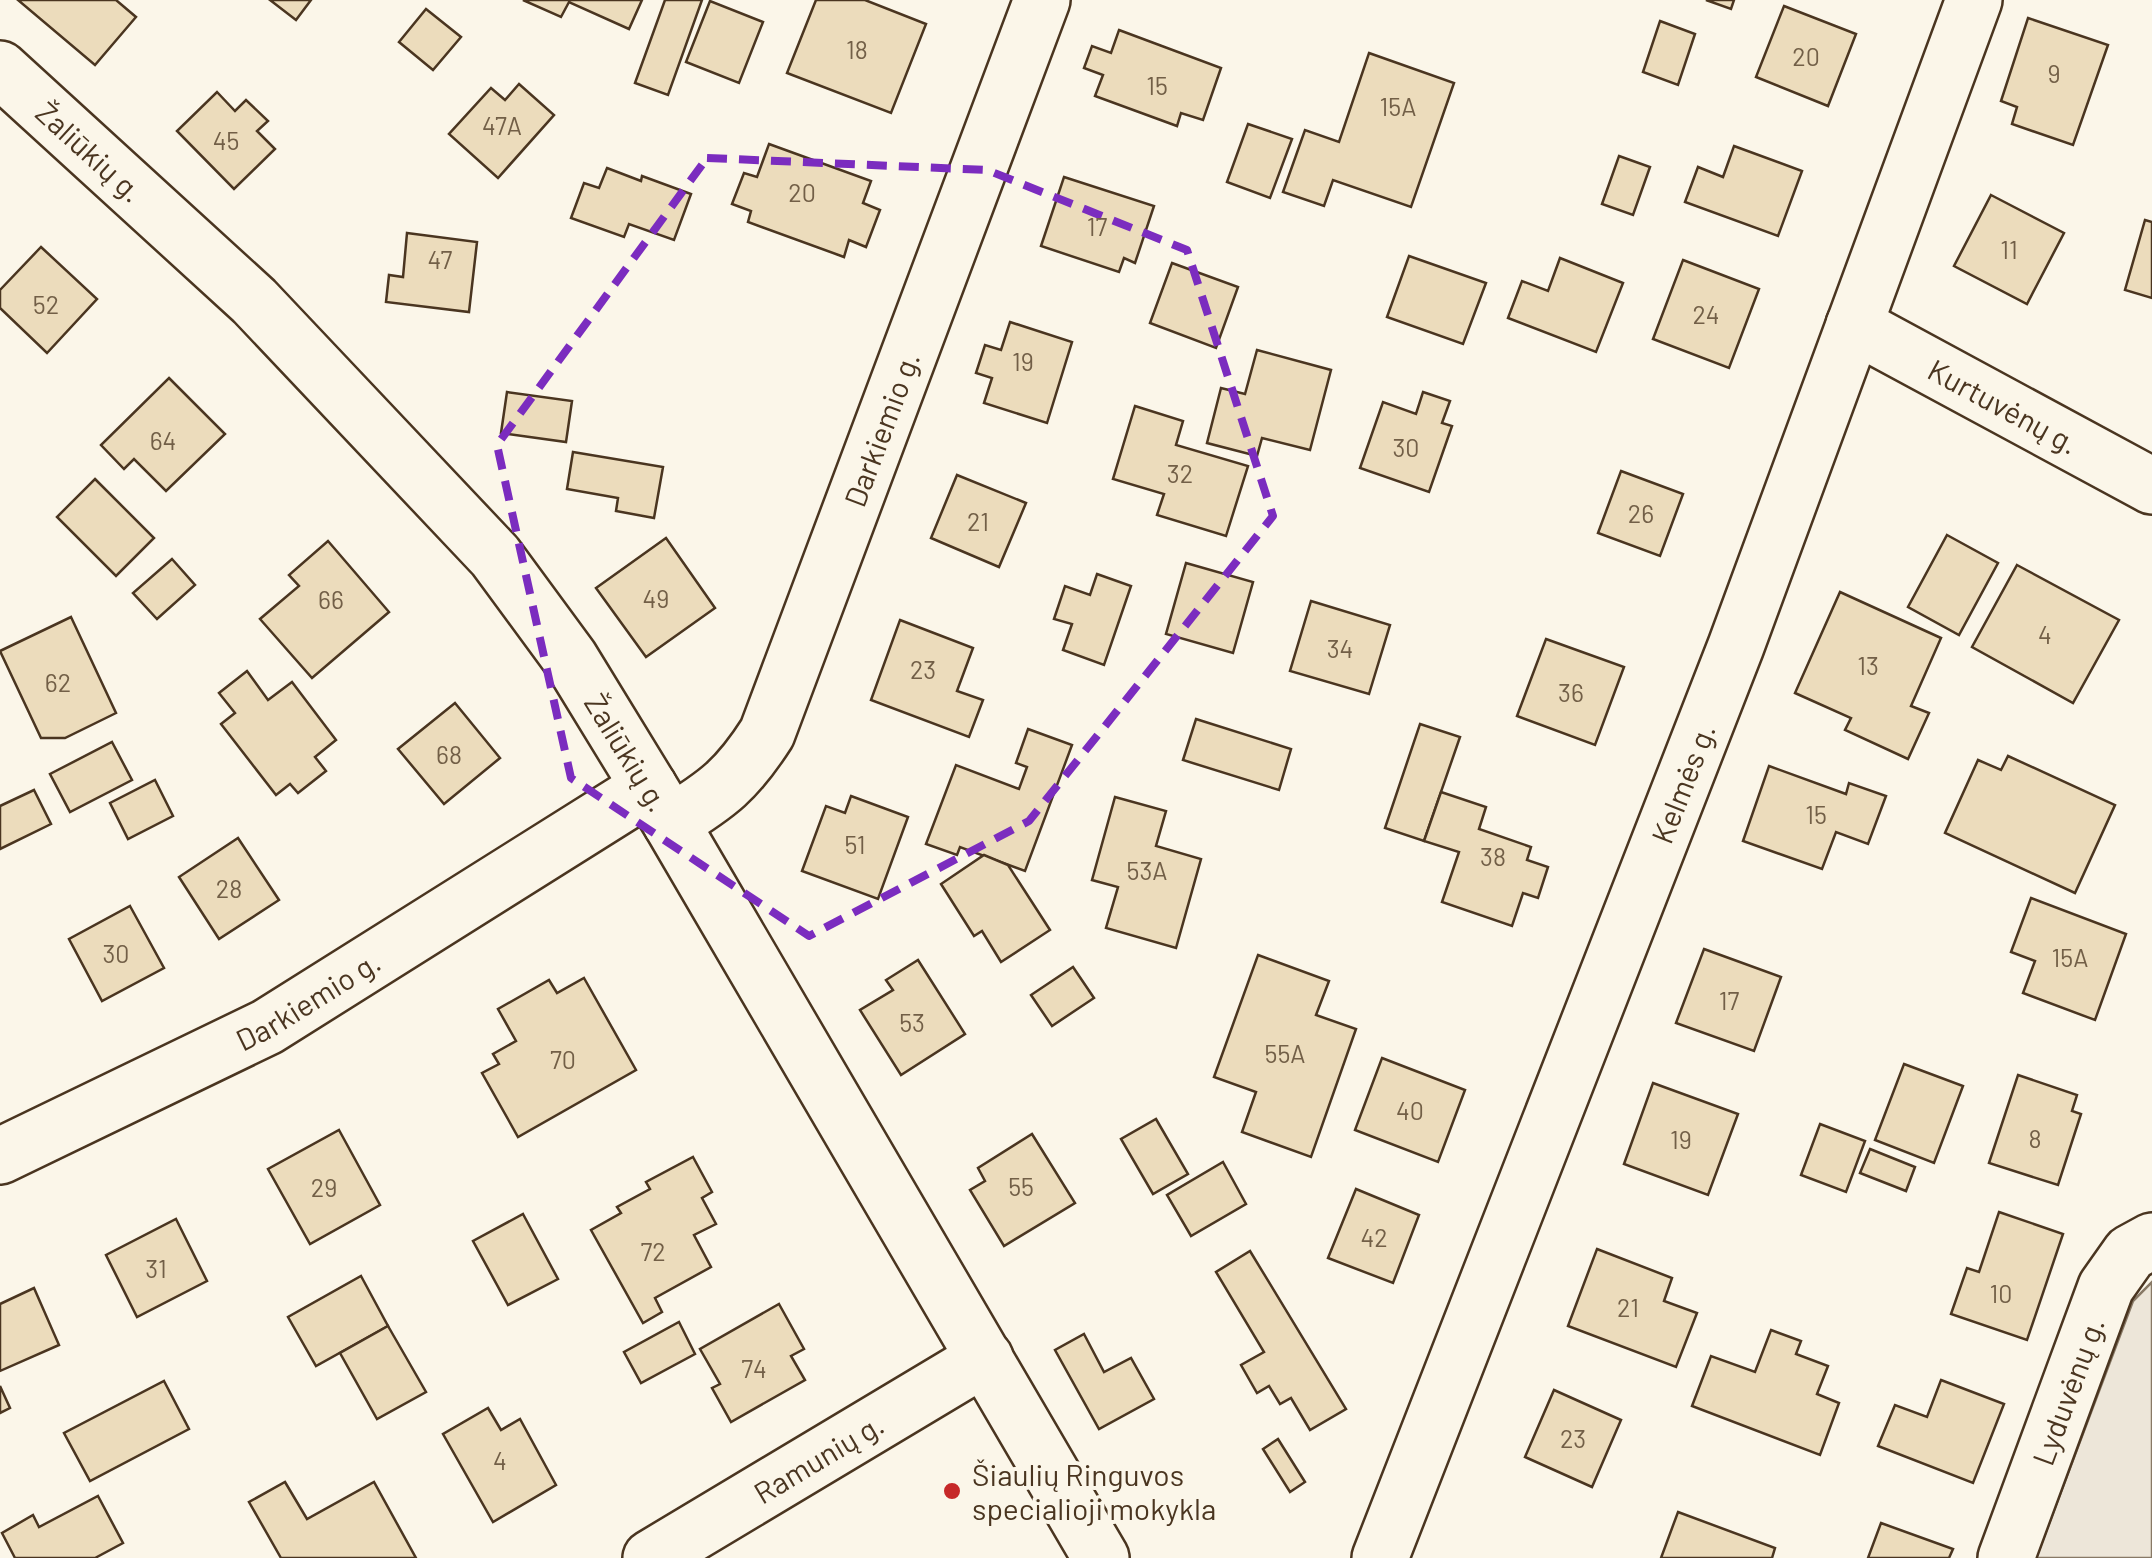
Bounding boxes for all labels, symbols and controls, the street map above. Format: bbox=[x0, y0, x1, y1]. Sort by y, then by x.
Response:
house number: 18 bbox=[846, 34, 868, 64]
house number: 20 bbox=[1792, 41, 1820, 71]
house number: 9 bbox=[2047, 58, 2061, 88]
house number: 15 bbox=[1146, 70, 1168, 100]
house number: 15A bbox=[1380, 91, 1416, 121]
street label: Žaliūkių g. bbox=[29, 94, 151, 209]
house number: 47A bbox=[482, 110, 522, 140]
house number: 45 bbox=[213, 125, 239, 155]
house number: 20 bbox=[788, 177, 816, 207]
house number: 17 bbox=[1087, 211, 1107, 241]
house number: 11 bbox=[2000, 234, 2018, 264]
house number: 47 bbox=[428, 244, 453, 274]
house number: 52 bbox=[33, 289, 59, 319]
house number: 24 bbox=[1692, 299, 1720, 329]
street label: Darkiemio g. bbox=[836, 346, 927, 511]
house number: 19 bbox=[1012, 346, 1034, 376]
street label: Kurtuvėnų g. bbox=[1922, 351, 2085, 461]
house number: 64 bbox=[150, 425, 176, 455]
house number: 30 bbox=[1392, 432, 1420, 462]
house number: 32 bbox=[1167, 458, 1193, 488]
house number: 26 bbox=[1628, 498, 1654, 528]
house number: 21 bbox=[967, 506, 989, 536]
house number: 49 bbox=[643, 583, 669, 613]
house number: 66 bbox=[318, 584, 344, 614]
house number: 4 bbox=[2038, 619, 2052, 649]
house number: 34 bbox=[1327, 633, 1353, 663]
house number: 13 bbox=[1857, 650, 1879, 680]
house number: 23 bbox=[910, 654, 936, 684]
house number: 62 bbox=[45, 667, 71, 697]
house number: 36 bbox=[1558, 677, 1584, 707]
street label: Žaliūkių g. bbox=[578, 687, 677, 818]
street label: Kelmės g. bbox=[1643, 718, 1722, 848]
house number: 68 bbox=[436, 739, 462, 769]
house number: 15 bbox=[1805, 799, 1827, 829]
house number: 51 bbox=[845, 829, 865, 859]
house number: 38 bbox=[1480, 841, 1506, 871]
house number: 53A bbox=[1127, 855, 1167, 885]
house number: 28 bbox=[216, 873, 242, 903]
house number: 30 bbox=[102, 938, 130, 968]
house number: 15A bbox=[2052, 942, 2088, 972]
street label: Darkiemio g. bbox=[230, 943, 386, 1057]
house number: 17 bbox=[1719, 985, 1739, 1015]
house number: 53 bbox=[899, 1007, 925, 1037]
house number: 55A bbox=[1265, 1038, 1305, 1068]
house number: 70 bbox=[550, 1044, 576, 1074]
house number: 40 bbox=[1396, 1095, 1424, 1125]
house number: 8 bbox=[2028, 1123, 2042, 1153]
house number: 19 bbox=[1670, 1124, 1692, 1154]
house number: 55 bbox=[1008, 1171, 1034, 1201]
house number: 29 bbox=[311, 1172, 337, 1202]
house number: 42 bbox=[1360, 1222, 1388, 1252]
house number: 72 bbox=[640, 1236, 666, 1266]
house number: 31 bbox=[145, 1253, 167, 1283]
house number: 10 bbox=[1990, 1278, 2012, 1308]
house number: 21 bbox=[1617, 1292, 1639, 1322]
street label: Lyduvėnų g. bbox=[2024, 1312, 2111, 1470]
house number: 74 bbox=[741, 1353, 767, 1383]
street label: Ramunių g. bbox=[747, 1405, 890, 1511]
house number: 23 bbox=[1560, 1423, 1586, 1453]
house number: 4 bbox=[493, 1445, 507, 1475]
place label: Šiaulių Ringuvos specialioji mokykla bbox=[972, 1456, 1216, 1526]
marker: Šiaulių Ringuvos specialioji mokykla bbox=[941, 1480, 963, 1502]

